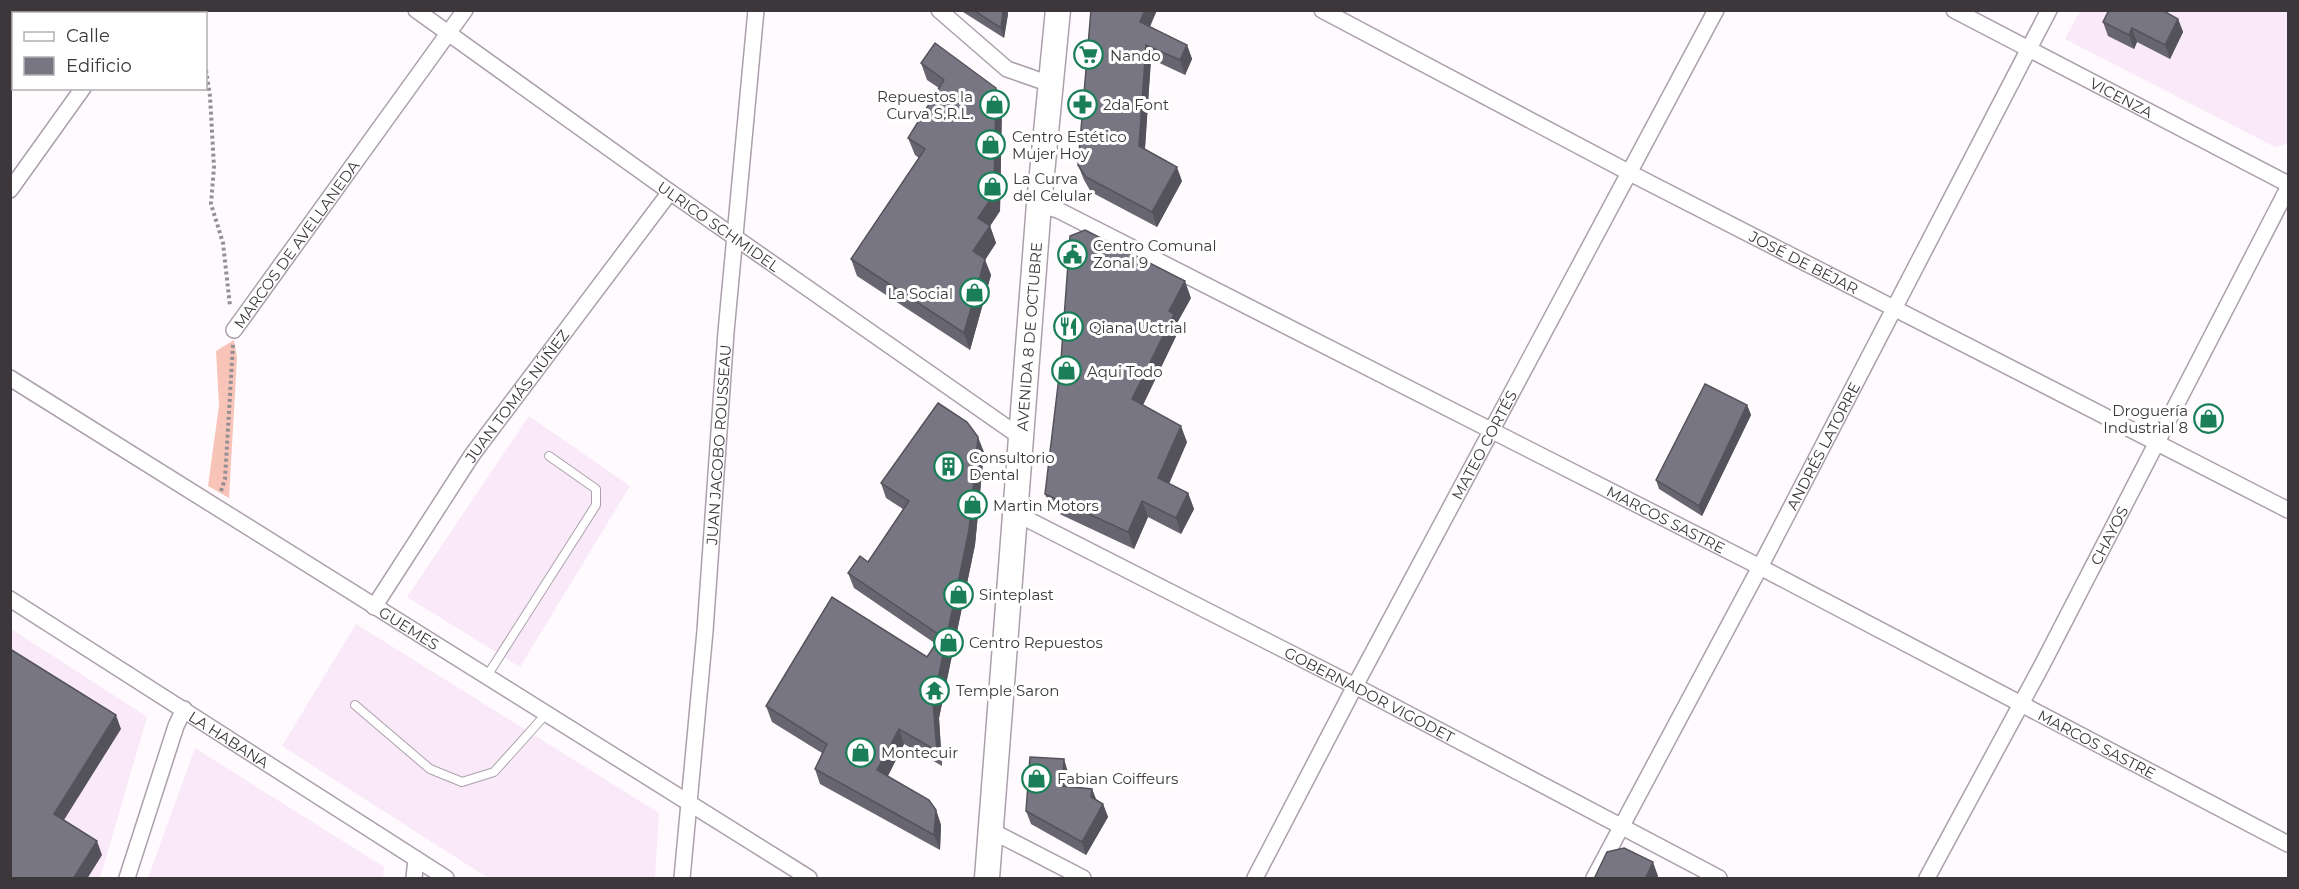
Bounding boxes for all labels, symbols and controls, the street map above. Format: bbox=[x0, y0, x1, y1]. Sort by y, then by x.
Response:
legend bbox=[12, 12, 207, 90]
text: Calle bbox=[66, 25, 110, 47]
supermarket icon: Nando bbox=[1073, 39, 1105, 71]
place label: Nando bbox=[1110, 46, 1161, 65]
text: Edificio bbox=[66, 55, 132, 77]
street label: VICENZA bbox=[2087, 73, 2156, 122]
place label: Repuestos la Curva S.R.L. bbox=[877, 87, 973, 123]
pharmacy icon: 2da Font bbox=[1066, 88, 1098, 120]
shop icon: Repuestos la Curva S.R.L. bbox=[978, 89, 1010, 121]
place label: 2da Font bbox=[1103, 95, 1169, 114]
place label: Centro Estético Mujer Hoy bbox=[1012, 127, 1127, 163]
shop icon: Centro Estético Mujer Hoy bbox=[975, 129, 1007, 161]
street label: MARCOS DE AVELLANEDA bbox=[229, 156, 363, 332]
place label: La Curva del Celular bbox=[1013, 169, 1093, 205]
shop icon: La Curva del Celular bbox=[976, 171, 1008, 203]
street label: ULRICO SCHMIDEL bbox=[654, 177, 784, 276]
street label: JOSÉ DE BÉJAR bbox=[1745, 226, 1862, 298]
place label: Centro Comunal Zonal 9 bbox=[1093, 236, 1216, 272]
public building icon: Centro Comunal Zonal 9 bbox=[1056, 238, 1088, 270]
street label: AVENIDA 8 DE OCTUBRE bbox=[1012, 241, 1046, 432]
shop icon: La Social bbox=[958, 277, 990, 309]
place label: La Social bbox=[888, 284, 953, 303]
restaurant icon: Qiana Uctrial bbox=[1052, 311, 1084, 343]
place label: Qiana Uctrial bbox=[1089, 318, 1187, 337]
street label: JUAN TOMÁS NÚÑEZ bbox=[460, 325, 573, 467]
street label: JUAN JACOBO ROUSSEAU bbox=[702, 344, 735, 546]
shop icon: Aqui Todo bbox=[1050, 355, 1082, 387]
place label: Aqui Todo bbox=[1087, 362, 1163, 381]
street label: ANDRÉS LATORRE bbox=[1782, 379, 1864, 513]
street label: MATEO CORTÉS bbox=[1447, 387, 1521, 503]
place label: Droguería Industrial 8 bbox=[2103, 401, 2188, 437]
shop icon: Droguería Industrial 8 bbox=[2193, 403, 2225, 435]
place label: Consultorio Dental bbox=[969, 448, 1055, 484]
building icon: Consultorio Dental bbox=[932, 450, 964, 482]
street label: MARCOS SASTRE bbox=[1604, 481, 1728, 557]
shop icon: Martin Motors bbox=[956, 489, 988, 521]
place label: Martin Motors bbox=[993, 496, 1099, 515]
street label: CHAYOS bbox=[2086, 503, 2132, 568]
shop icon: Sinteplast bbox=[942, 578, 974, 610]
place label: Sinteplast bbox=[979, 585, 1054, 604]
street label: GUEMES bbox=[376, 602, 443, 654]
shop icon: Centro Repuestos bbox=[932, 626, 964, 658]
place label: Centro Repuestos bbox=[969, 633, 1103, 652]
street label: GOBERNADOR VIGODET bbox=[1281, 642, 1458, 747]
temple icon: Temple Saron bbox=[919, 674, 951, 706]
place label: Temple Saron bbox=[956, 681, 1059, 700]
street label: MARCOS SASTRE bbox=[2035, 705, 2159, 783]
street label: LA HABANA bbox=[185, 706, 273, 772]
shop icon: Montecuir bbox=[844, 736, 876, 768]
place label: Montecuir bbox=[881, 743, 958, 762]
shop icon: Fabian Coiffeurs bbox=[1020, 762, 1052, 794]
place label: Fabian Coiffeurs bbox=[1057, 769, 1178, 788]

